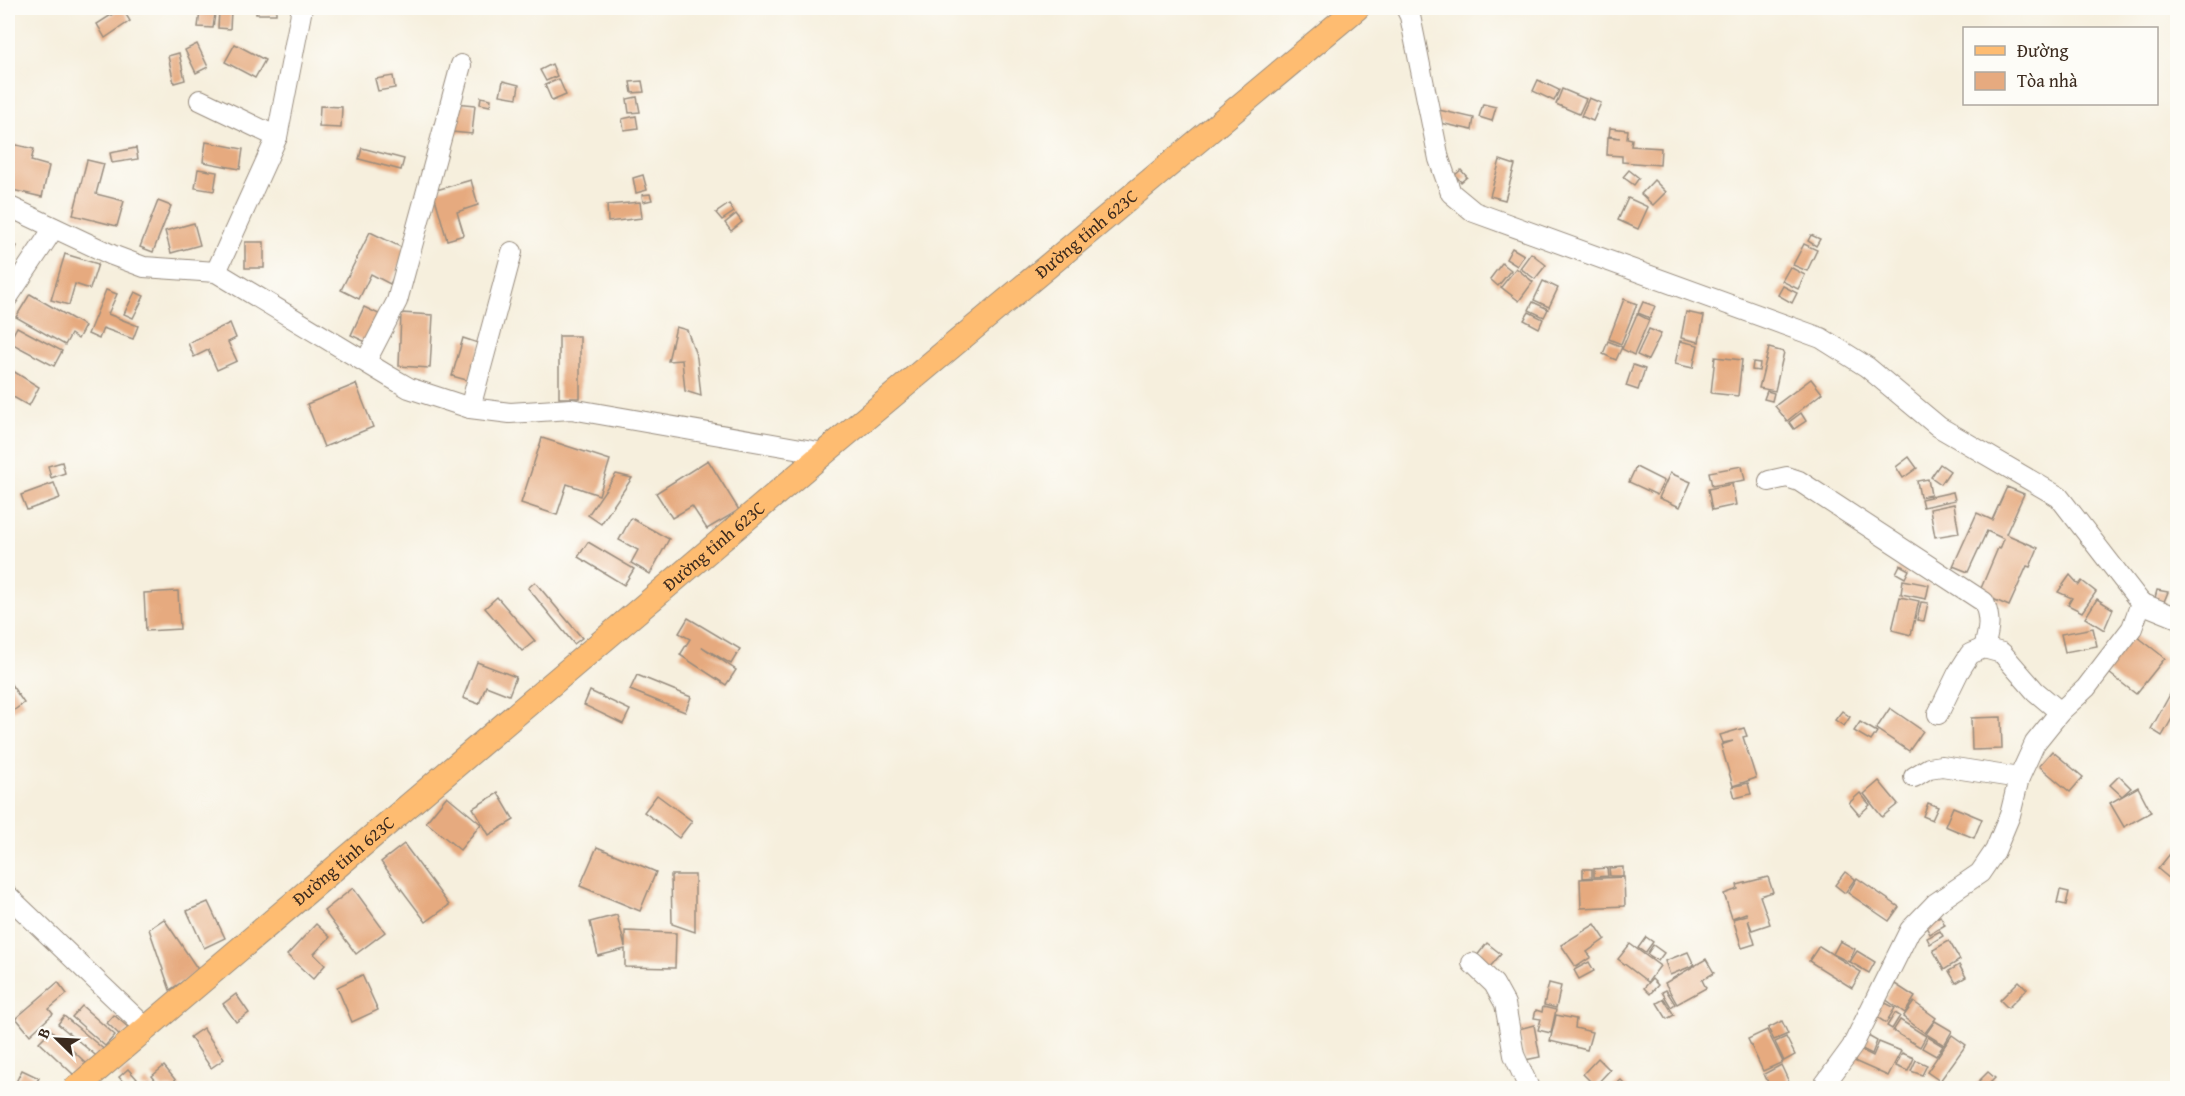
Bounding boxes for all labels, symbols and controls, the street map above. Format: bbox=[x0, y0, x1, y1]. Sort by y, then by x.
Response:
legend bbox=[1963, 27, 2158, 105]
text: Đường bbox=[2017, 37, 2068, 64]
text: Tòa nhà bbox=[2017, 67, 2078, 94]
street label: Đường tỉnh 623C bbox=[1029, 182, 1144, 285]
street label: Đường tỉnh 623C bbox=[657, 494, 771, 597]
street label: Đường tỉnh 623C bbox=[286, 809, 400, 912]
north arrow bbox=[27, 1009, 87, 1069]
text: B bbox=[30, 1023, 56, 1042]

